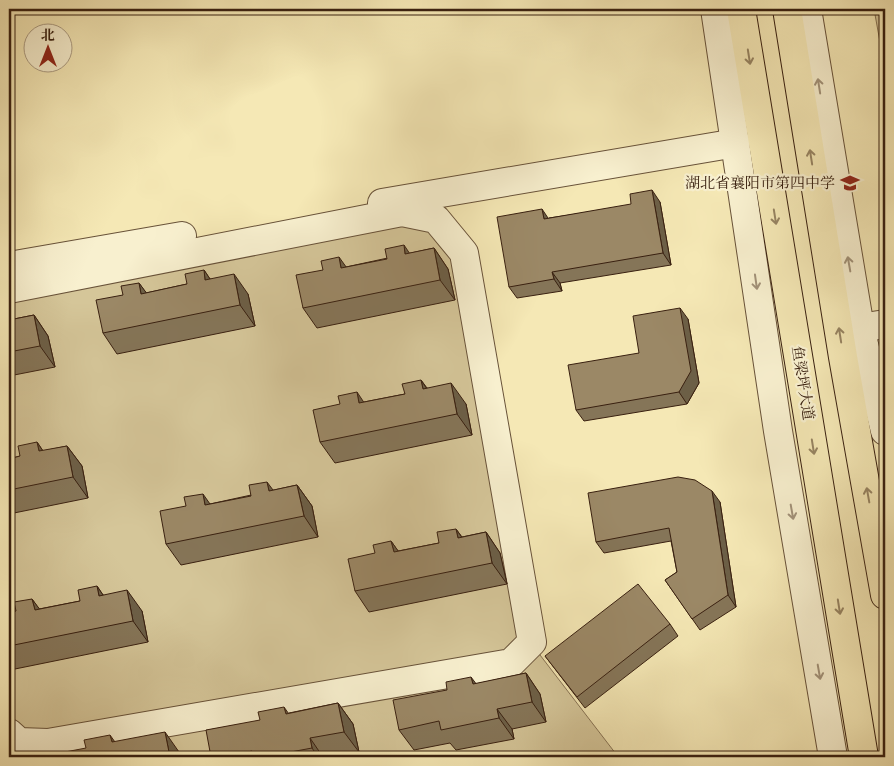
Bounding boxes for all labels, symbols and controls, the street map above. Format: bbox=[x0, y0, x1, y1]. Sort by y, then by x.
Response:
north arrow bbox=[22, 22, 72, 72]
text: 北 bbox=[41, 27, 55, 44]
one-way arrow bbox=[744, 48, 754, 64]
one-way arrow bbox=[814, 78, 824, 94]
one-way arrow bbox=[806, 150, 816, 166]
school or university icon: 湖北省襄阳市第四中学 bbox=[839, 172, 861, 194]
place label: 湖北省襄阳市第四中学 bbox=[685, 174, 835, 192]
one-way arrow bbox=[771, 209, 781, 225]
one-way arrow bbox=[843, 256, 853, 272]
one-way arrow bbox=[752, 274, 762, 290]
one-way arrow bbox=[834, 328, 844, 344]
street label: 鱼梁坪大道 bbox=[788, 345, 818, 421]
one-way arrow bbox=[809, 438, 819, 454]
one-way arrow bbox=[862, 488, 872, 504]
one-way arrow bbox=[787, 503, 797, 519]
one-way arrow bbox=[835, 599, 845, 615]
one-way arrow bbox=[815, 663, 825, 679]

